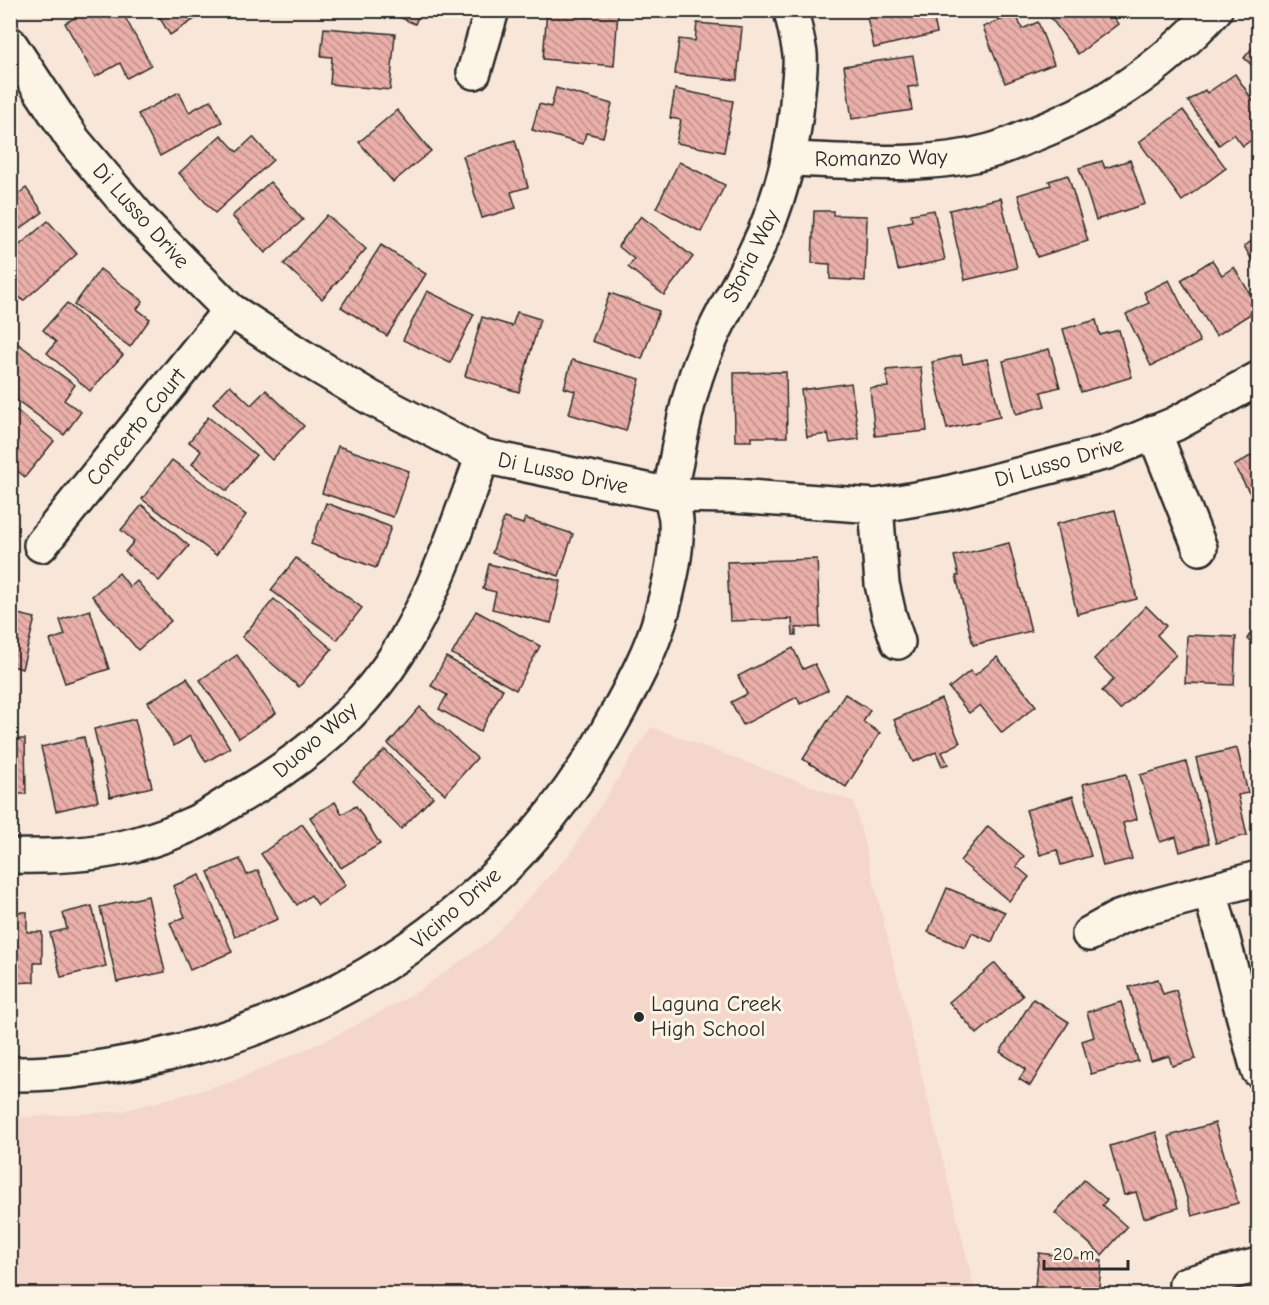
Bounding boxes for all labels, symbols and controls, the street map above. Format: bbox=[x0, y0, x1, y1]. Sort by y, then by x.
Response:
street label: Romanzo Way bbox=[814, 144, 948, 172]
street label: Di Lusso Drive bbox=[87, 158, 195, 274]
street label: Storia Way bbox=[717, 205, 785, 307]
street label: Concerto Court bbox=[81, 362, 192, 491]
street label: Di Lusso Drive bbox=[992, 431, 1126, 493]
street label: Di Lusso Drive bbox=[495, 446, 631, 500]
street label: Duovo Way bbox=[268, 696, 363, 784]
street label: Vicino Drive bbox=[406, 862, 506, 954]
place label: Laguna Creek High School bbox=[651, 991, 782, 1042]
marker: Laguna Creek High School bbox=[632, 1010, 646, 1024]
scale bar bbox=[1044, 1233, 1128, 1271]
text: 20 m bbox=[1053, 1244, 1094, 1265]

